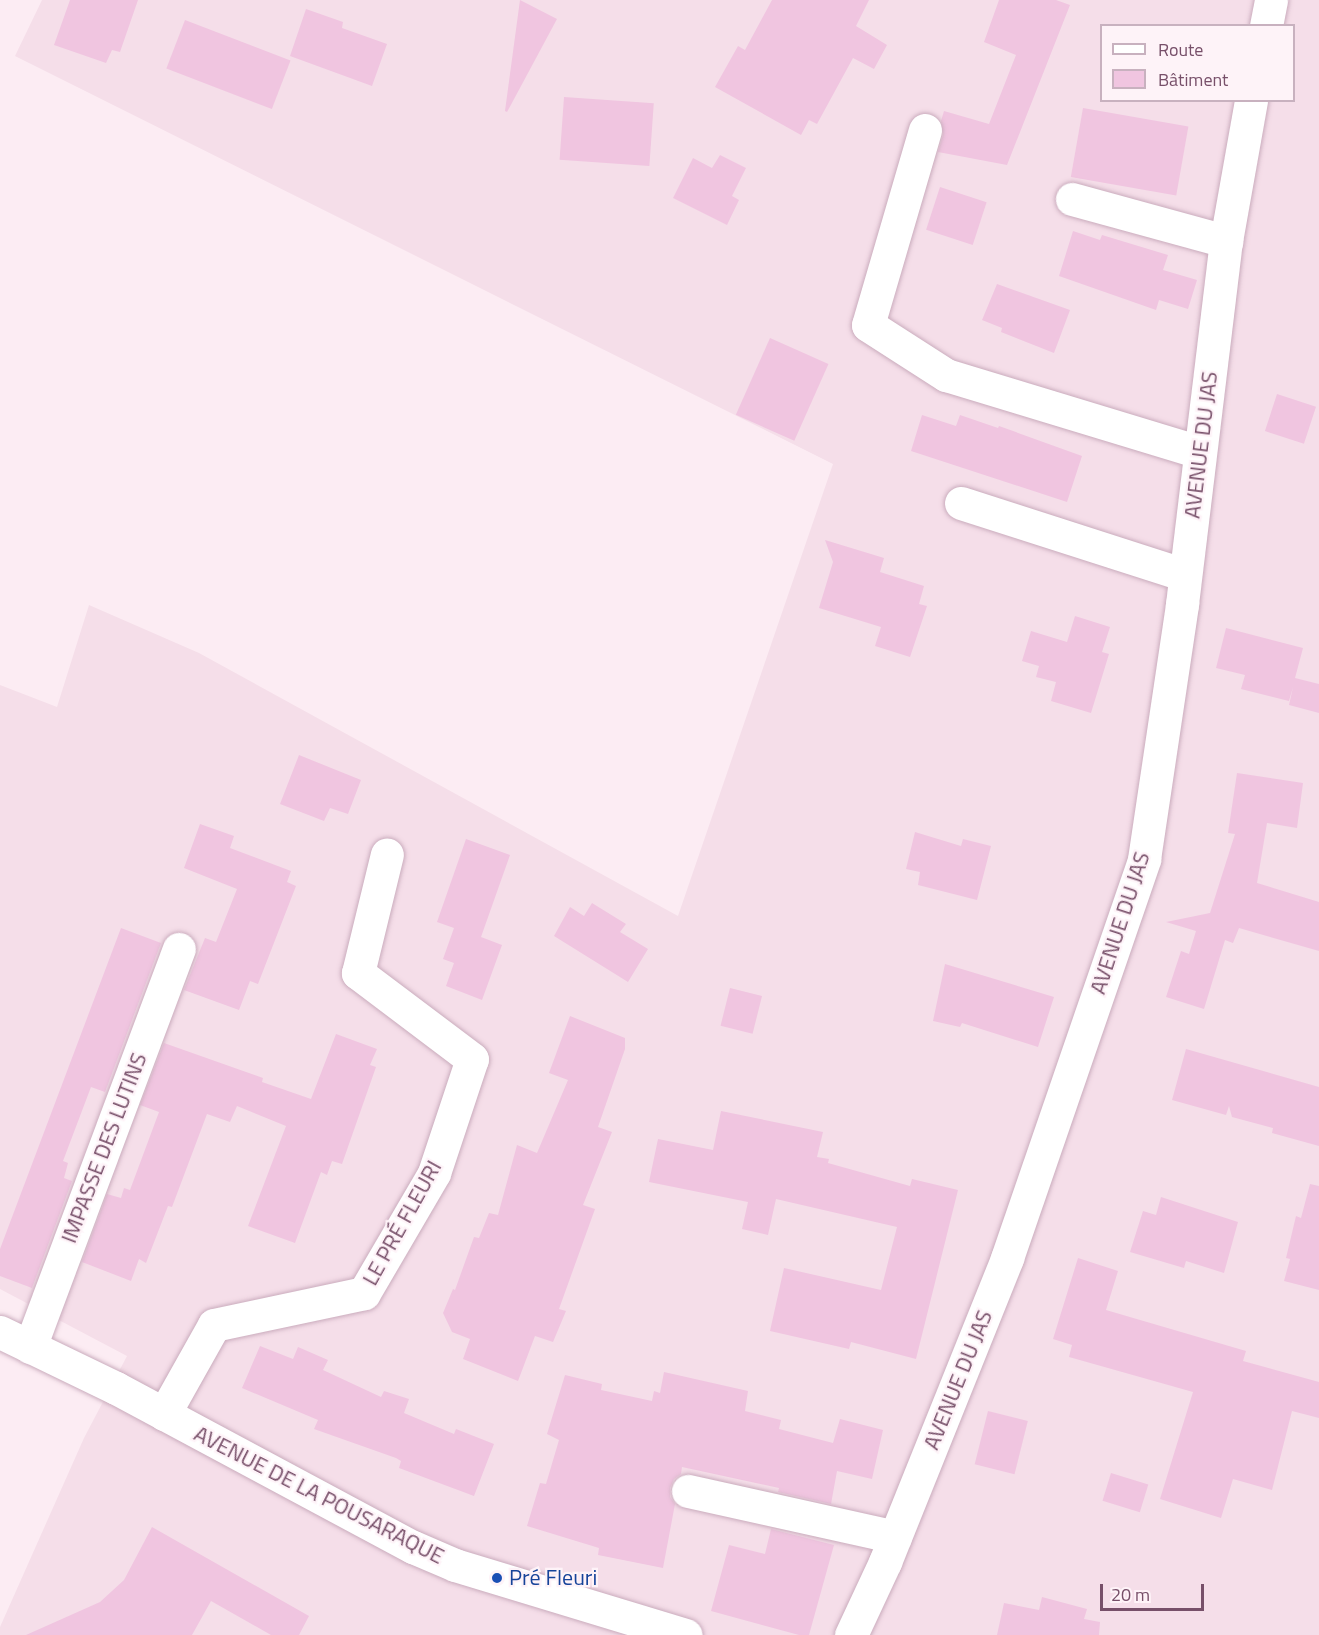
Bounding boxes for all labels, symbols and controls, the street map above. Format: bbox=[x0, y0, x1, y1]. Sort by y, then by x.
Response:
legend bbox=[1100, 24, 1295, 102]
text: Route bbox=[1158, 36, 1203, 63]
text: Bâtiment bbox=[1158, 66, 1228, 93]
street label: AVENUE DU JAS bbox=[1179, 370, 1223, 520]
street label: AVENUE DU JAS bbox=[1085, 849, 1155, 997]
street label: IMPASSE DES LUTINS bbox=[56, 1049, 152, 1247]
street label: LE PRÉ FLEURI bbox=[357, 1156, 447, 1290]
street label: AVENUE DU JAS bbox=[918, 1306, 998, 1454]
street label: AVENUE DE LA POUSARAQUE bbox=[190, 1420, 448, 1570]
place label: Pré Fleuri bbox=[509, 1565, 597, 1591]
marker: Pré Fleuri bbox=[490, 1571, 504, 1585]
scale bar bbox=[1103, 1572, 1206, 1610]
text: 20 m bbox=[1111, 1581, 1150, 1608]

